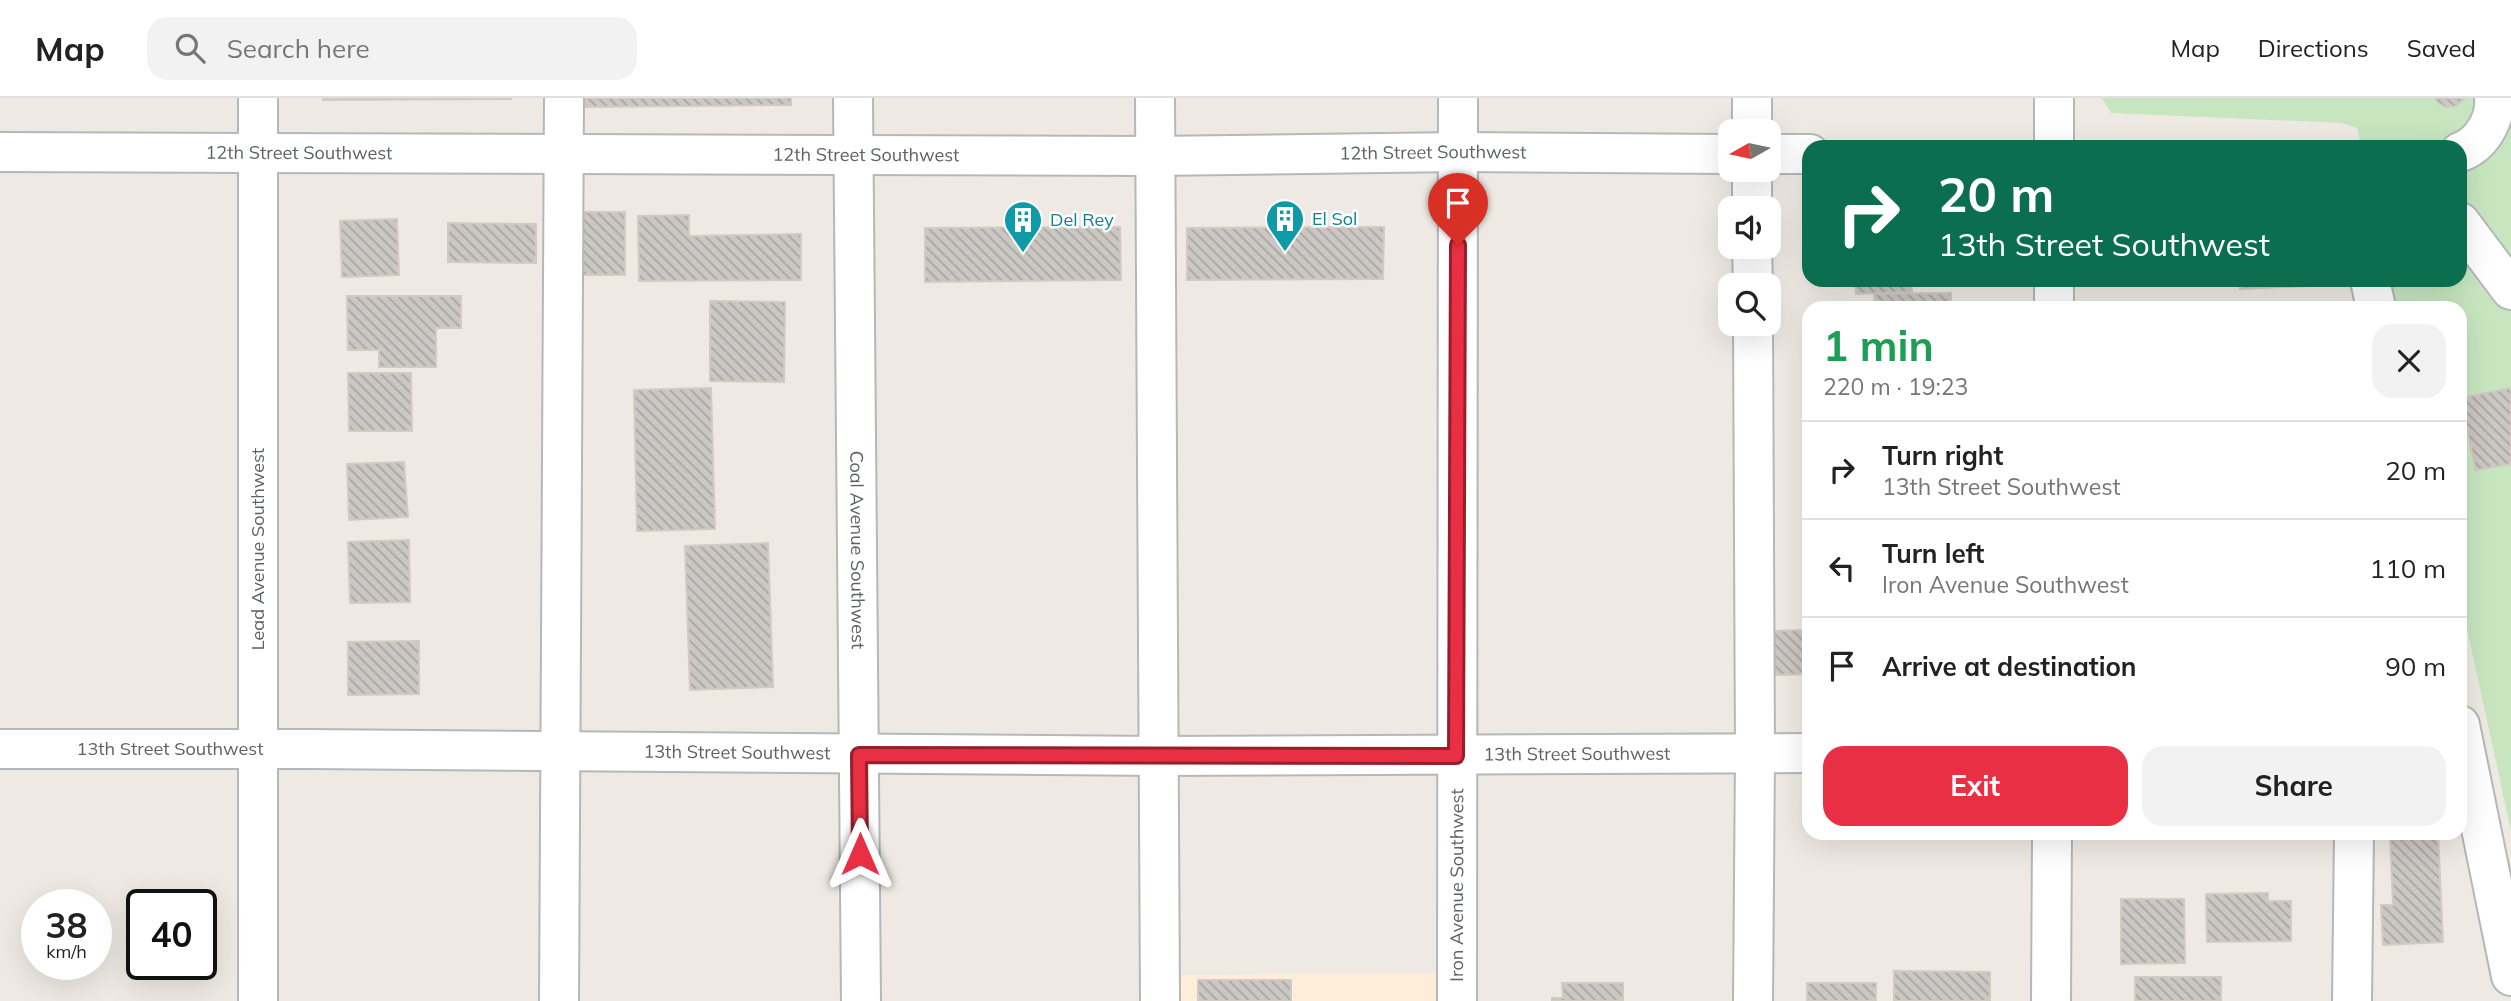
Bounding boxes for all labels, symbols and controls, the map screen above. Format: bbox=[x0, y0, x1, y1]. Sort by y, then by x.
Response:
search box bbox=[147, 17, 637, 80]
text: Map bbox=[35, 28, 105, 69]
icon: search bbox=[171, 29, 209, 67]
text: Search here bbox=[227, 32, 370, 65]
text: Map bbox=[2170, 33, 2220, 63]
text: Directions bbox=[2258, 33, 2369, 63]
text: Saved bbox=[2407, 33, 2476, 63]
north arrow bbox=[1718, 119, 1782, 182]
map controls bbox=[1718, 119, 1781, 336]
street label: 12th Street Southwest bbox=[1339, 140, 1526, 165]
street label: 12th Street Southwest bbox=[206, 141, 392, 164]
street label: 12th Street Southwest bbox=[773, 143, 959, 166]
text: 20 m bbox=[1938, 163, 2054, 224]
icon: right bbox=[1823, 168, 1914, 259]
pin bbox=[1428, 173, 1488, 245]
icon: arrive bbox=[1439, 184, 1477, 222]
button: sound bbox=[1718, 196, 1781, 259]
building icon: El Sol bbox=[1264, 198, 1306, 253]
building icon: Del Rey bbox=[1002, 199, 1044, 254]
place label: El Sol bbox=[1312, 207, 1357, 230]
place label: Del Rey bbox=[1050, 208, 1114, 231]
text: 13th Street Southwest bbox=[1938, 224, 2270, 264]
button: search bbox=[1718, 273, 1781, 336]
text: 1 min bbox=[1823, 319, 1934, 372]
button: close bbox=[2372, 324, 2446, 398]
text: 220 m · 19:23 bbox=[1823, 372, 1968, 401]
text: Turn right bbox=[1882, 439, 2003, 472]
street label: Lead Avenue Southwest bbox=[246, 448, 269, 650]
street label: Coal Avenue Southwest bbox=[845, 451, 870, 649]
icon: right bbox=[1823, 451, 1861, 489]
text: 20 m bbox=[2385, 454, 2446, 487]
text: 13th Street Southwest bbox=[1882, 472, 2121, 501]
text: Turn left bbox=[1882, 537, 1984, 570]
icon: left bbox=[1823, 549, 1861, 587]
text: 110 m bbox=[2370, 552, 2446, 585]
text: Iron Avenue Southwest bbox=[1882, 570, 2129, 599]
icon: arrive bbox=[1823, 647, 1861, 685]
text: Arrive at destination bbox=[1882, 650, 2137, 683]
text: 90 m bbox=[2385, 650, 2446, 683]
street label: 13th Street Southwest bbox=[77, 737, 263, 760]
street label: 13th Street Southwest bbox=[643, 740, 831, 764]
street label: 13th Street Southwest bbox=[1483, 742, 1670, 766]
button: Exit bbox=[1823, 746, 2128, 826]
button: Share bbox=[2142, 746, 2446, 826]
street label: Iron Avenue Southwest bbox=[1445, 788, 1468, 982]
position arrow bbox=[823, 817, 897, 891]
speed limit sign: 40 bbox=[126, 889, 217, 980]
text: 38 bbox=[45, 903, 88, 947]
text: km/h bbox=[46, 940, 87, 963]

